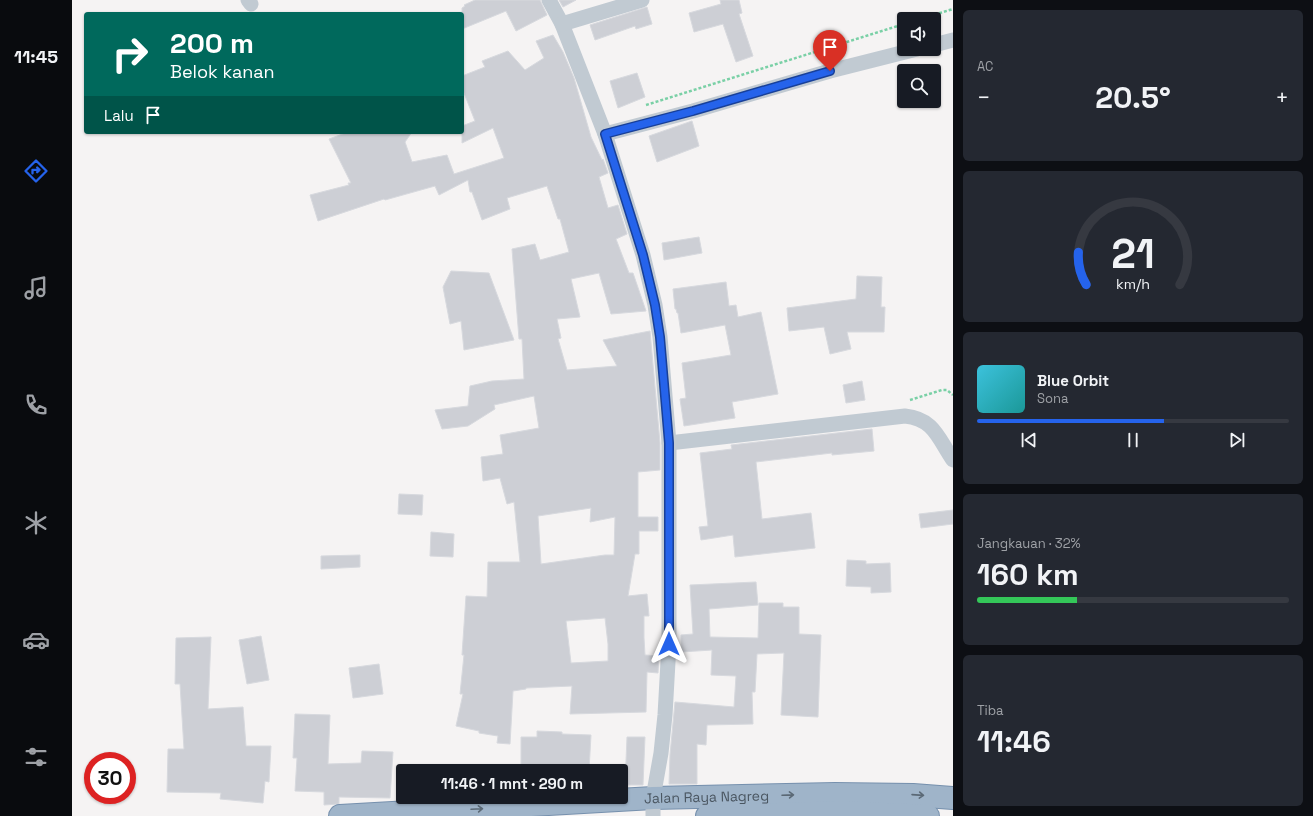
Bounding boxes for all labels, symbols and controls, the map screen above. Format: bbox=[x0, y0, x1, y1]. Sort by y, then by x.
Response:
map controls bbox=[897, 12, 941, 108]
button: sound bbox=[897, 12, 941, 56]
text: 200 m bbox=[170, 25, 254, 61]
icon: right bbox=[104, 28, 156, 80]
pin bbox=[813, 30, 847, 71]
icon: arrive bbox=[819, 36, 841, 58]
text: 11:45 bbox=[14, 45, 58, 68]
text: AC bbox=[977, 58, 993, 75]
text: Belok kanan bbox=[170, 60, 275, 83]
button: search bbox=[897, 64, 941, 108]
text: 20.5° bbox=[1095, 78, 1171, 117]
text: − bbox=[977, 83, 991, 111]
text: + bbox=[1275, 83, 1289, 111]
icon: arrive bbox=[142, 104, 164, 126]
text: Lalu bbox=[104, 106, 134, 125]
icon: directions bbox=[22, 157, 50, 185]
text: 21 bbox=[1111, 227, 1155, 280]
icon: music bbox=[22, 274, 50, 302]
text: km/h bbox=[1116, 274, 1150, 292]
text: Blue Orbit bbox=[1037, 371, 1109, 390]
text: Sona bbox=[1037, 390, 1068, 407]
icon: phone bbox=[22, 391, 50, 419]
icon: previous bbox=[1018, 429, 1040, 451]
icon: pause bbox=[1122, 429, 1144, 451]
icon: next bbox=[1226, 429, 1248, 451]
icon: climate bbox=[22, 509, 50, 537]
text: Jangkauan · 32% bbox=[977, 535, 1081, 552]
text: 160 km bbox=[977, 555, 1079, 594]
position arrow bbox=[648, 623, 690, 665]
icon: car bbox=[22, 626, 50, 654]
text: Tiba bbox=[977, 702, 1004, 719]
text: 11:46 bbox=[977, 722, 1051, 761]
icon: filters bbox=[22, 743, 50, 771]
speed limit sign: 30 bbox=[84, 752, 136, 804]
text: 11:46 · 1 mnt · 290 m bbox=[441, 774, 583, 793]
street label: Jalan Raya Nagreg bbox=[643, 786, 769, 808]
one-way arrow bbox=[781, 791, 794, 799]
one-way arrow bbox=[911, 792, 924, 799]
one-way arrow bbox=[470, 805, 483, 812]

